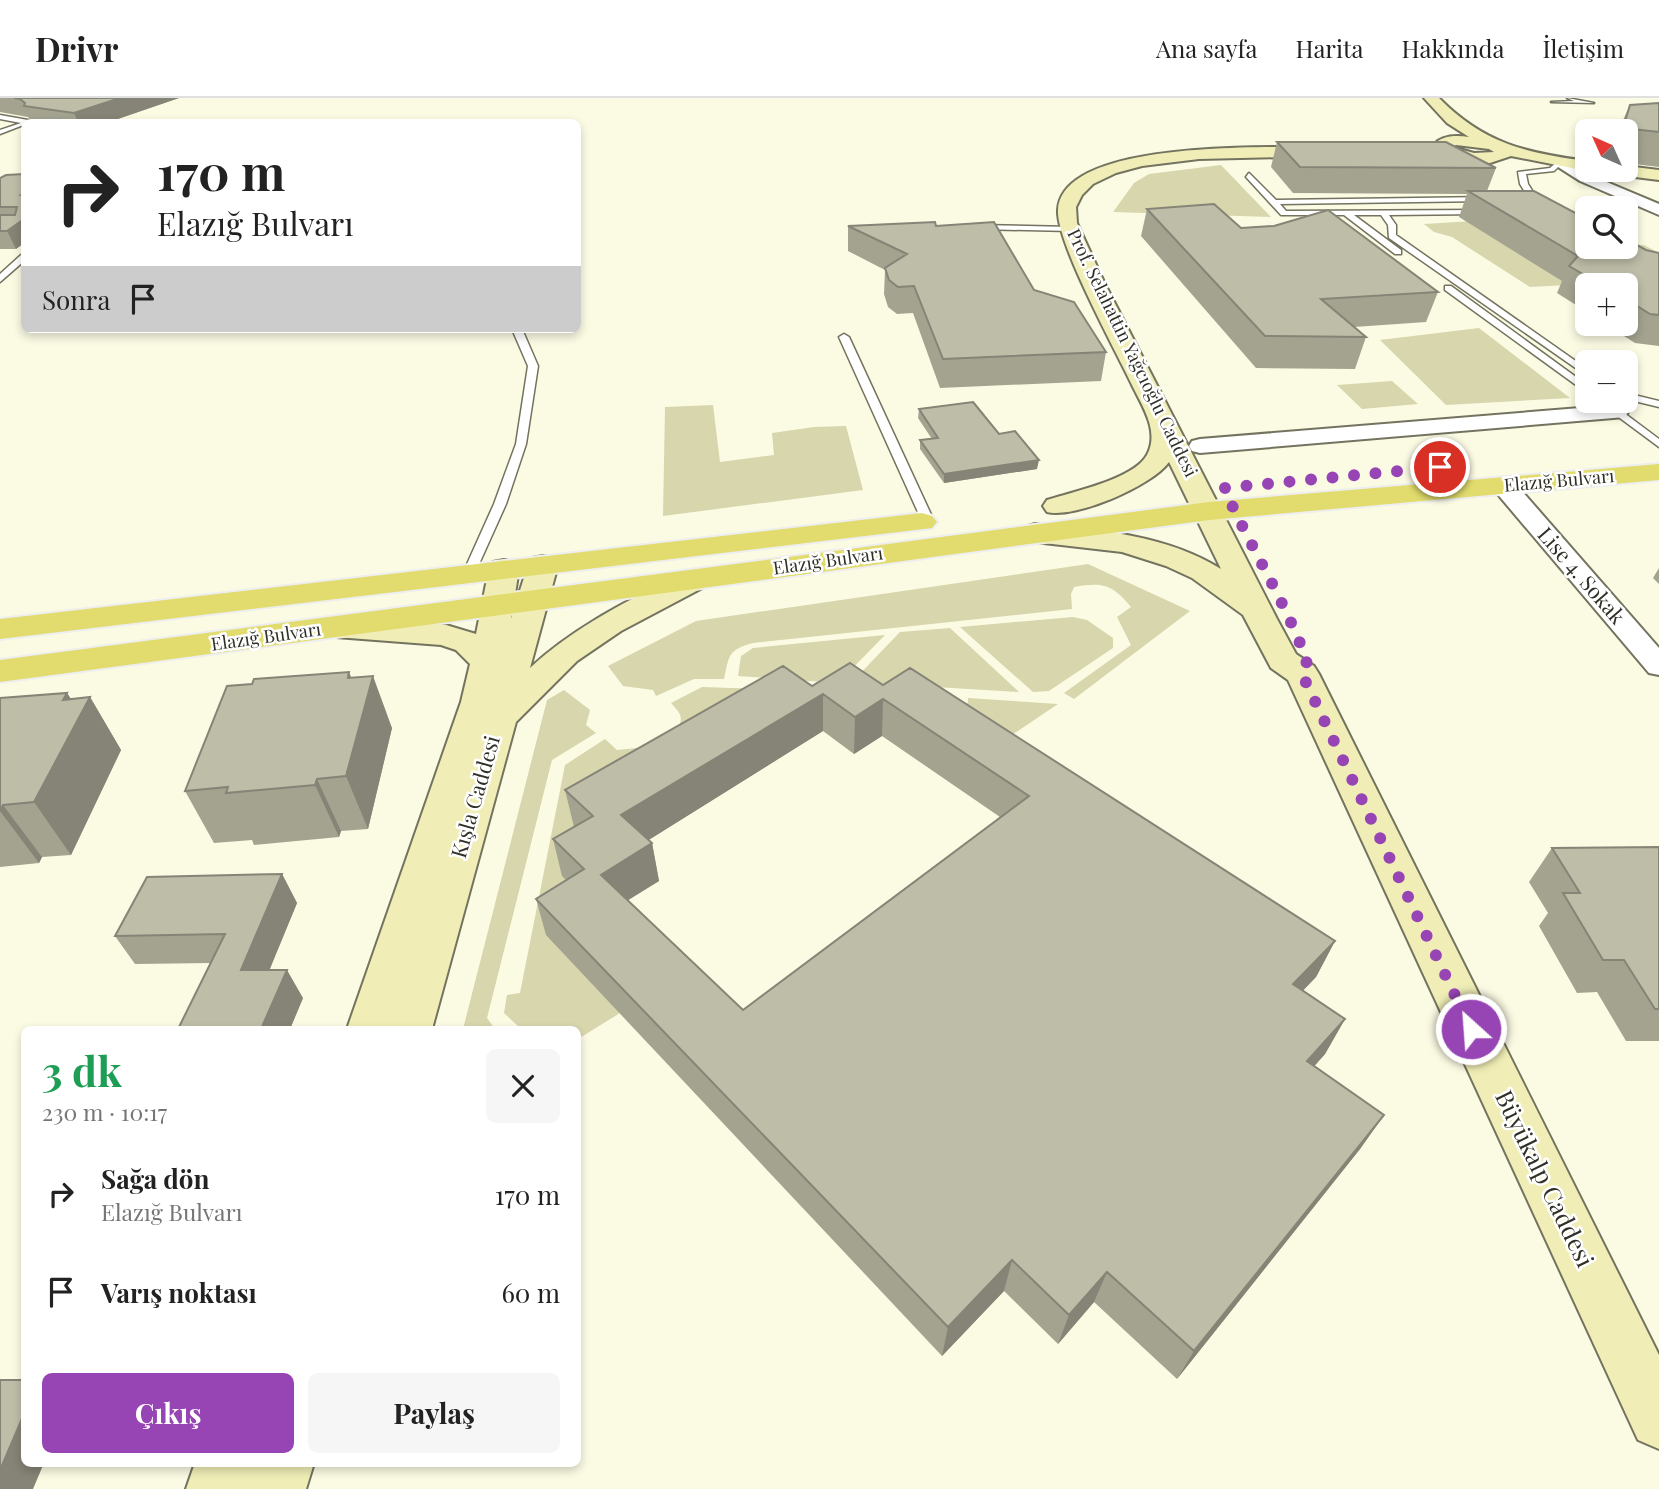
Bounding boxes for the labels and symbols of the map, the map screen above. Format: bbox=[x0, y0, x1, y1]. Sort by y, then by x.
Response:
north arrow bbox=[1575, 119, 1638, 182]
street label: Prof. Selahattin Yağcıoğlu Caddesi bbox=[1062, 224, 1204, 481]
pin bbox=[1410, 437, 1470, 497]
street label: Elazığ Bulvarı bbox=[1503, 463, 1615, 497]
street label: Lise 4. Sokak bbox=[1533, 520, 1633, 630]
street label: Elazığ Bulvarı bbox=[771, 540, 884, 580]
street label: Elazığ Bulvarı bbox=[209, 616, 322, 656]
street label: Kışla Caddesi bbox=[443, 732, 505, 861]
position arrow bbox=[1434, 992, 1508, 1066]
street label: Büyükalp Caddesi bbox=[1489, 1084, 1602, 1272]

